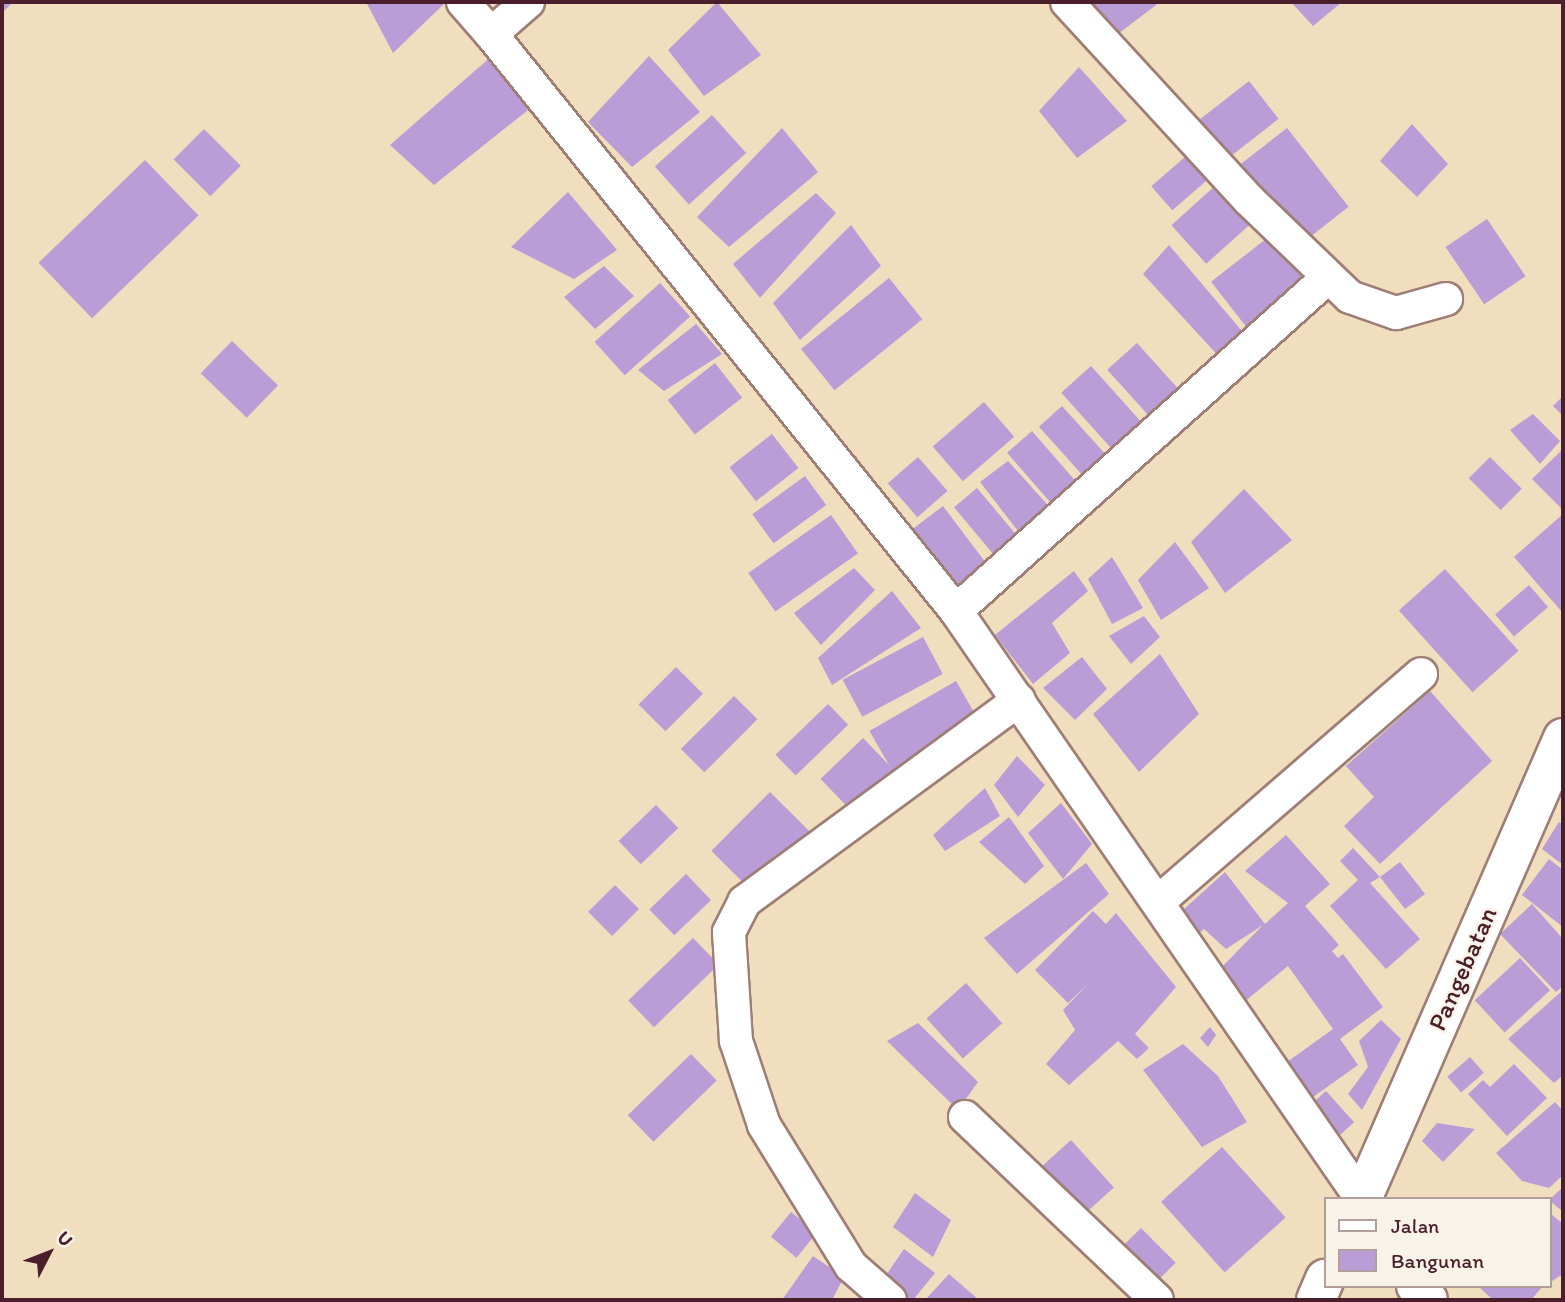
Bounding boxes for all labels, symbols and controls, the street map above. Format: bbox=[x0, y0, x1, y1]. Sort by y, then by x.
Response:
street label: Pangebatan bbox=[1422, 902, 1504, 1036]
legend bbox=[1324, 1197, 1551, 1288]
text: Jalan bbox=[1391, 1213, 1439, 1238]
north arrow bbox=[14, 1218, 84, 1288]
text: U bbox=[52, 1226, 78, 1251]
text: Bangunan bbox=[1391, 1248, 1484, 1273]

